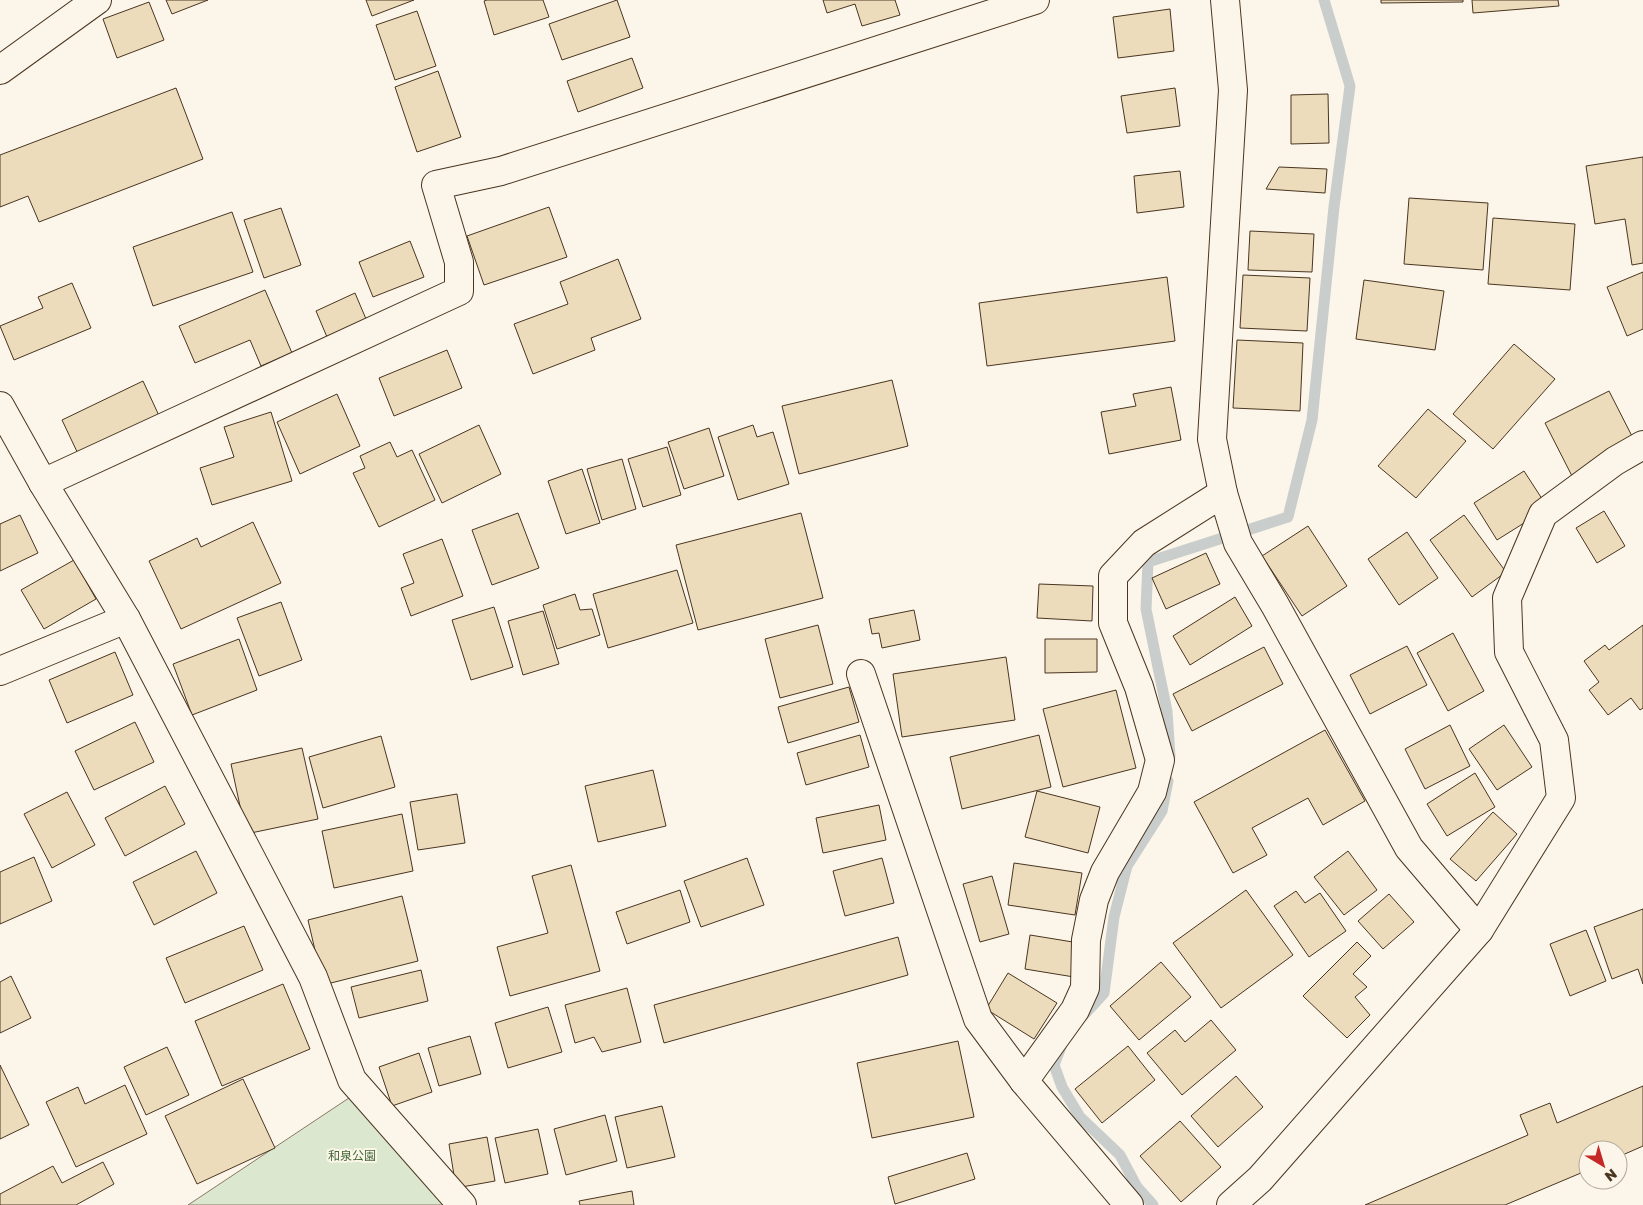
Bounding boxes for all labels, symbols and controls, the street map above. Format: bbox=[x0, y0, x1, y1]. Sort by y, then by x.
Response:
north arrow bbox=[1578, 1140, 1628, 1190]
park label: 和泉公園 bbox=[328, 1148, 376, 1163]
text: N bbox=[1602, 1166, 1621, 1186]

